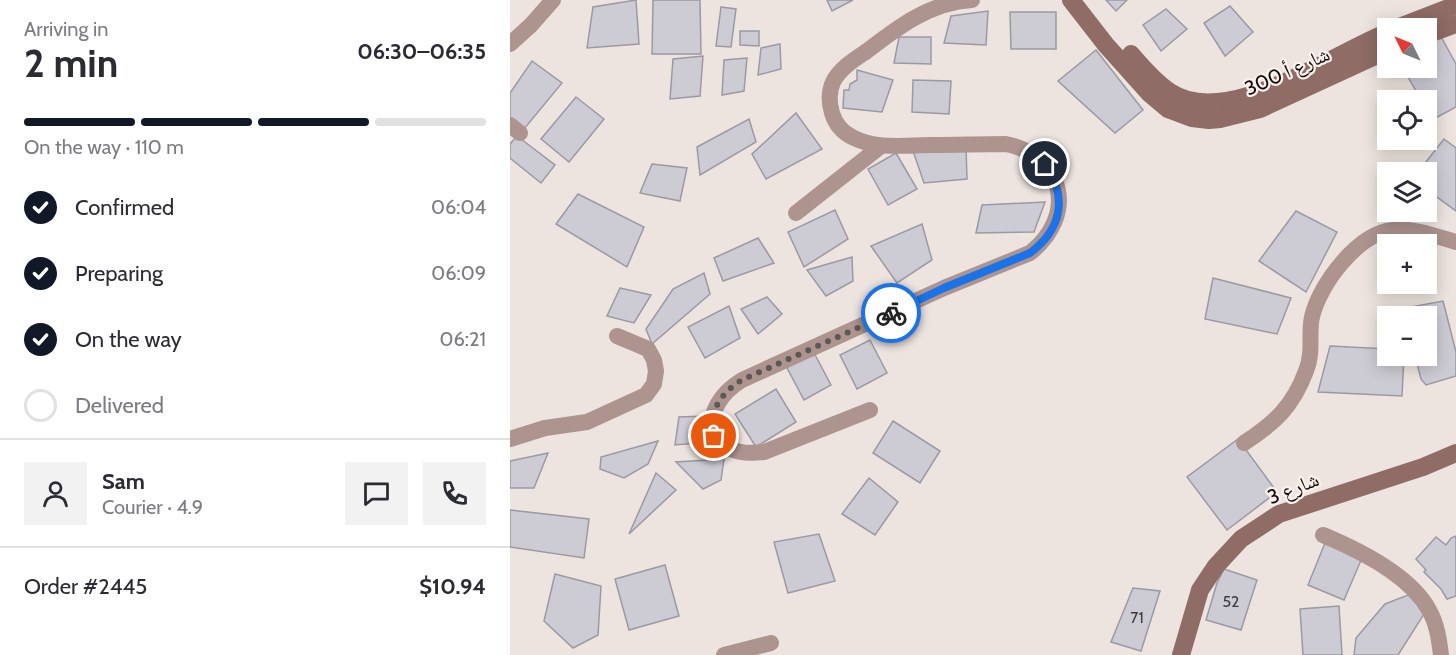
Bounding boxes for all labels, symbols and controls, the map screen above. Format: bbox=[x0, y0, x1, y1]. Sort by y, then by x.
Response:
text: Arriving in bbox=[24, 17, 108, 41]
north arrow bbox=[1377, 18, 1437, 78]
map controls bbox=[1377, 18, 1437, 366]
text: 06:30–06:35 bbox=[357, 38, 486, 65]
text: 2 min bbox=[24, 39, 118, 87]
street label: شارع أ 300 bbox=[1241, 42, 1334, 101]
button: locate bbox=[1377, 90, 1437, 150]
text: On the way · 110 m bbox=[24, 135, 184, 159]
pin bbox=[1019, 138, 1070, 189]
icon: home bbox=[1028, 147, 1061, 180]
button: layers bbox=[1377, 162, 1437, 222]
icon: check bbox=[24, 191, 57, 224]
text: Confirmed bbox=[75, 194, 174, 221]
text: 06:04 bbox=[431, 195, 486, 219]
button: + bbox=[1377, 234, 1437, 294]
icon: check bbox=[24, 257, 57, 290]
text: Preparing bbox=[75, 260, 163, 287]
text: 06:09 bbox=[431, 261, 486, 285]
courier bbox=[861, 283, 921, 343]
icon: bike bbox=[875, 297, 908, 330]
button: − bbox=[1377, 306, 1437, 366]
icon: check bbox=[24, 323, 57, 356]
text: On the way bbox=[75, 326, 182, 353]
text: 06:21 bbox=[440, 327, 486, 351]
text: Delivered bbox=[75, 392, 164, 419]
pin bbox=[688, 410, 739, 461]
icon: bag bbox=[697, 419, 730, 452]
button: person bbox=[24, 462, 87, 525]
button: chat bbox=[345, 462, 408, 525]
button: phone bbox=[423, 462, 486, 525]
street label: شارع 3 bbox=[1264, 467, 1323, 510]
text: Sam bbox=[102, 468, 145, 495]
text: Courier · 4.9 bbox=[102, 495, 203, 519]
text: Order #2445 bbox=[24, 573, 147, 600]
text: $10.94 bbox=[419, 573, 486, 600]
house number: 52 bbox=[1222, 592, 1240, 611]
house number: 71 bbox=[1130, 608, 1144, 627]

